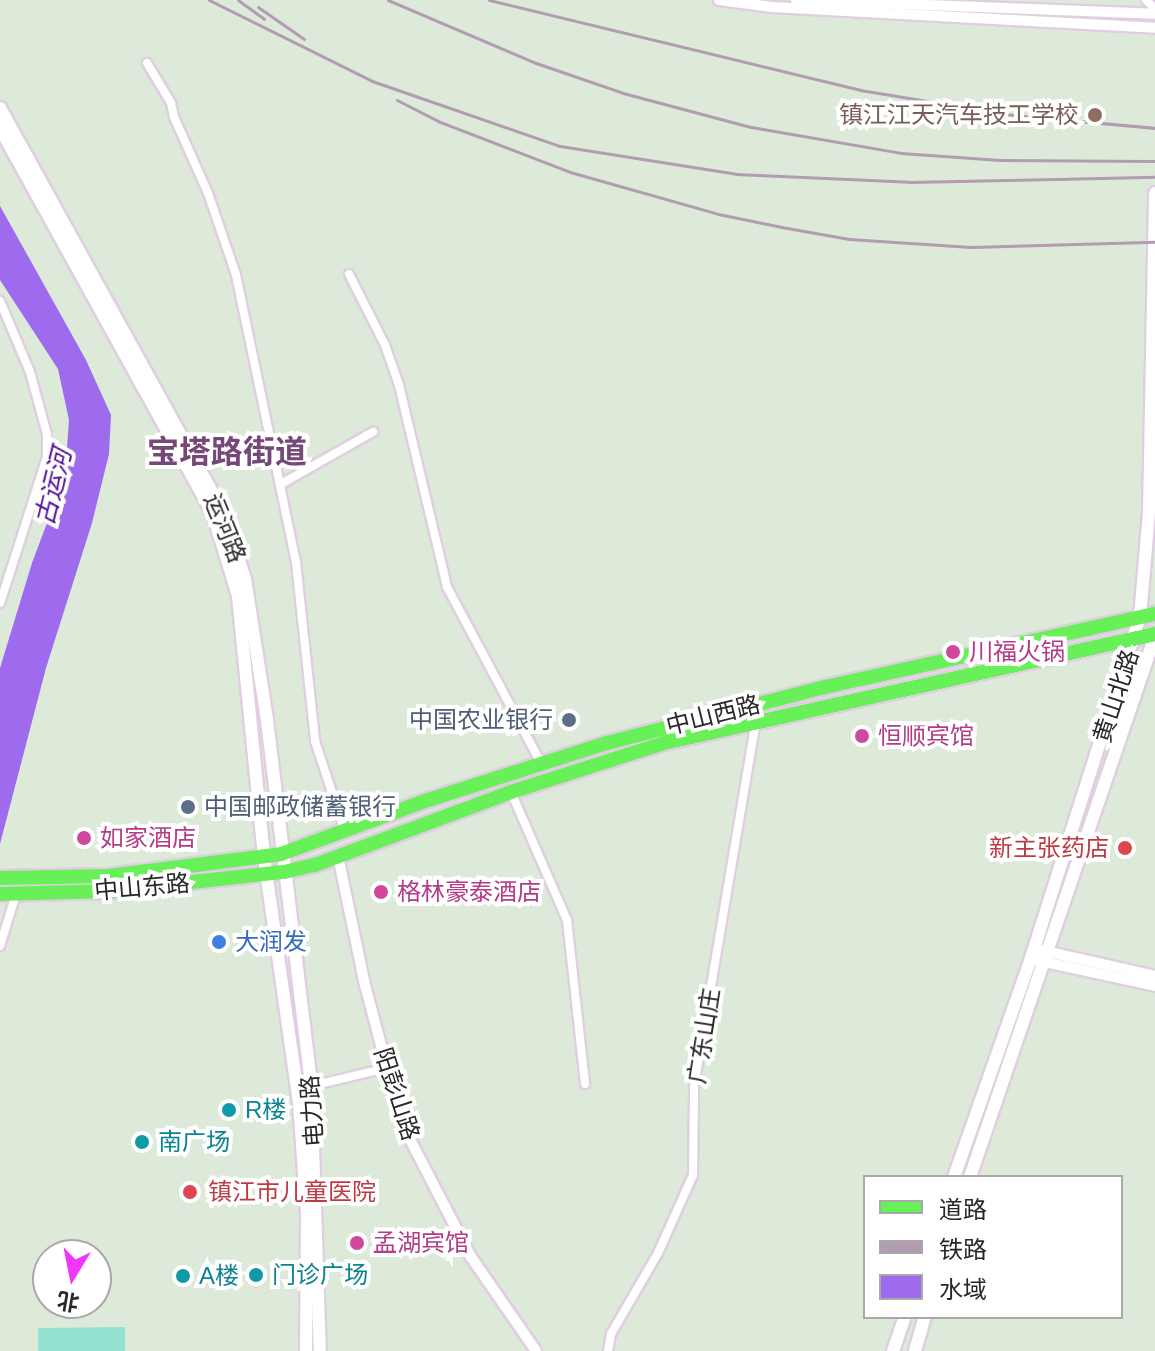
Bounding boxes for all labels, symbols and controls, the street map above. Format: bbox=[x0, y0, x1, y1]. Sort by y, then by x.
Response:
place label: 镇江江天汽车技工学校 bbox=[839, 101, 1079, 129]
marker: 镇江江天汽车技工学校 bbox=[1086, 106, 1104, 124]
district label: 宝塔路街道 bbox=[147, 433, 307, 471]
water label: 古运河 bbox=[29, 445, 79, 529]
street label: 运河路 bbox=[198, 489, 252, 567]
place label: 川福火锅 bbox=[969, 638, 1065, 666]
marker: 川福火锅 bbox=[944, 643, 962, 661]
street label: 黄山北路 bbox=[1087, 646, 1145, 746]
street label: 中山西路 bbox=[663, 689, 763, 741]
place label: 中国农业银行 bbox=[409, 706, 553, 734]
marker: 中国农业银行 bbox=[560, 711, 578, 729]
place label: 恒顺宾馆 bbox=[878, 722, 974, 750]
marker: 恒顺宾馆 bbox=[853, 727, 871, 745]
place label: 中国邮政储蓄银行 bbox=[204, 793, 396, 821]
marker: 中国邮政储蓄银行 bbox=[179, 798, 197, 816]
place label: 如家酒店 bbox=[100, 824, 196, 852]
marker: 如家酒店 bbox=[75, 829, 93, 847]
place label: 新主张药店 bbox=[989, 834, 1109, 862]
marker: 新主张药店 bbox=[1116, 839, 1134, 857]
street label: 中山东路 bbox=[93, 868, 191, 906]
place label: 格林豪泰酒店 bbox=[397, 878, 541, 906]
marker: 格林豪泰酒店 bbox=[372, 883, 390, 901]
place label: 大润发 bbox=[235, 928, 307, 956]
marker: 大润发 bbox=[210, 933, 228, 951]
street label: 广东山庄 bbox=[682, 986, 726, 1086]
street label: 阳彭山路 bbox=[368, 1044, 426, 1144]
street label: 电力路 bbox=[295, 1074, 329, 1148]
place label: R楼 bbox=[245, 1096, 286, 1124]
marker: R楼 bbox=[220, 1101, 238, 1119]
place label: 南广场 bbox=[158, 1128, 230, 1156]
marker: 南广场 bbox=[133, 1133, 151, 1151]
legend bbox=[863, 1175, 1123, 1319]
place label: 镇江市儿童医院 bbox=[208, 1178, 376, 1206]
marker: 镇江市儿童医院 bbox=[179, 1181, 201, 1203]
text: 道路 bbox=[939, 1196, 987, 1223]
place label: 孟湖宾馆 bbox=[373, 1229, 469, 1257]
marker: 孟湖宾馆 bbox=[348, 1234, 366, 1252]
text: 铁路 bbox=[939, 1236, 987, 1263]
north arrow bbox=[32, 1239, 112, 1319]
place label: 门诊广场 bbox=[272, 1261, 368, 1289]
place label: A楼 bbox=[199, 1262, 239, 1290]
marker: 门诊广场 bbox=[247, 1266, 265, 1284]
marker: A楼 bbox=[174, 1267, 192, 1285]
text: 水域 bbox=[939, 1276, 987, 1303]
text: 北 bbox=[55, 1287, 81, 1315]

